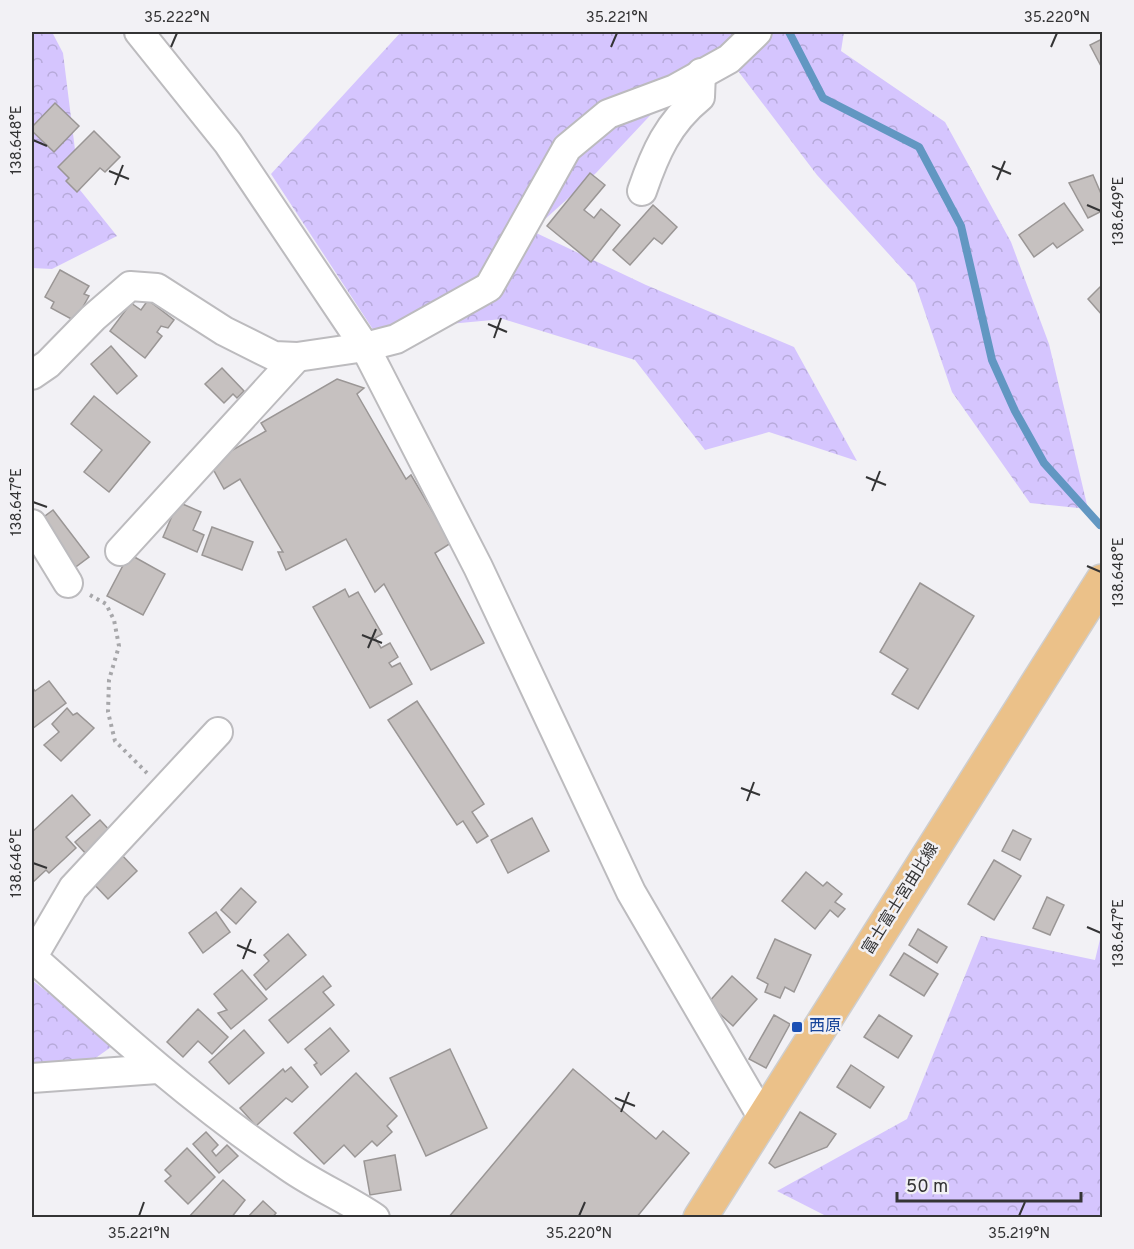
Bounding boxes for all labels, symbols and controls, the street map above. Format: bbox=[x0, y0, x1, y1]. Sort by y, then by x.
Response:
text: 35.222°N bbox=[144, 9, 210, 28]
text: 35.221°N bbox=[586, 9, 648, 28]
text: 35.220°N bbox=[1024, 9, 1090, 28]
text: 138.648°E bbox=[8, 105, 27, 175]
text: 138.649°E bbox=[1110, 176, 1129, 246]
text: 138.647°E bbox=[8, 468, 27, 536]
text: 138.648°E bbox=[1110, 537, 1129, 607]
text: 138.646°E bbox=[8, 828, 27, 898]
street label: 富士富士宮由比線 bbox=[859, 839, 943, 959]
text: 138.647°E bbox=[1110, 899, 1129, 967]
place label: 西原 bbox=[809, 1017, 841, 1037]
marker: 西原 bbox=[790, 1020, 804, 1034]
scale bar bbox=[897, 1165, 1082, 1203]
text: 50 m bbox=[906, 1176, 948, 1199]
text: 35.221°N bbox=[108, 1225, 170, 1244]
text: 35.220°N bbox=[546, 1225, 612, 1244]
text: 35.219°N bbox=[988, 1225, 1050, 1244]

